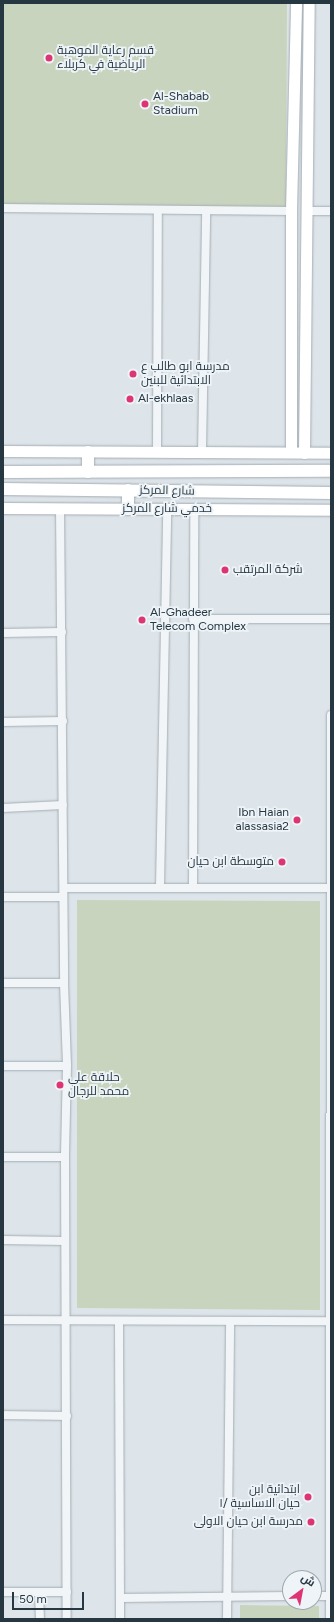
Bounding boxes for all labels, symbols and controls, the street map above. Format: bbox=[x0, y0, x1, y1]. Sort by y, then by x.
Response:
place label: قسم رعاية الموهبة الرياضية في كربلاء bbox=[57, 44, 154, 72]
marker: قسم رعاية الموهبة الرياضية في كربلاء bbox=[44, 53, 54, 63]
place label: Al-Shabab Stadium bbox=[153, 90, 209, 118]
marker: Al-Shabab Stadium bbox=[140, 99, 150, 109]
place label: مدرسة ابو طالب ع الابتدائية للبنين bbox=[141, 360, 230, 388]
marker: مدرسة ابو طالب ع الابتدائية للبنين bbox=[128, 369, 138, 379]
place label: Al-ekhlaas bbox=[138, 392, 193, 406]
marker: Al-ekhlaas bbox=[125, 394, 135, 404]
street label: شارع المركز bbox=[139, 483, 195, 499]
street label: خدمي شارع المركز bbox=[122, 502, 212, 516]
place label: شركة المرتقب bbox=[233, 563, 303, 577]
marker: شركة المرتقب bbox=[220, 565, 230, 575]
place label: Al-Ghadeer Telecom Complex bbox=[150, 606, 246, 634]
marker: Al-Ghadeer Telecom Complex bbox=[137, 615, 147, 625]
place label: Ibn Haian alassasia2 bbox=[236, 806, 289, 834]
marker: Ibn Haian alassasia2 bbox=[292, 815, 302, 825]
place label: متوسطة ابن حيان bbox=[188, 855, 274, 869]
marker: متوسطة ابن حيان bbox=[277, 857, 287, 867]
place label: حلاقة علي محمد للرجال bbox=[68, 1071, 129, 1099]
marker: حلاقة علي محمد للرجال bbox=[55, 1080, 65, 1090]
place label: ابتدائية ابن حيان الاساسية /١ bbox=[219, 1483, 300, 1511]
marker: ابتدائية ابن حيان الاساسية /١ bbox=[303, 1492, 313, 1502]
place label: مدرسة ابن حيان الاولى bbox=[194, 1515, 303, 1529]
marker: مدرسة ابن حيان الاولى bbox=[306, 1517, 316, 1527]
north arrow bbox=[282, 1570, 322, 1610]
text: ش bbox=[299, 1571, 318, 1590]
scale bar bbox=[14, 1584, 86, 1610]
text: 50 m bbox=[19, 1592, 47, 1606]

